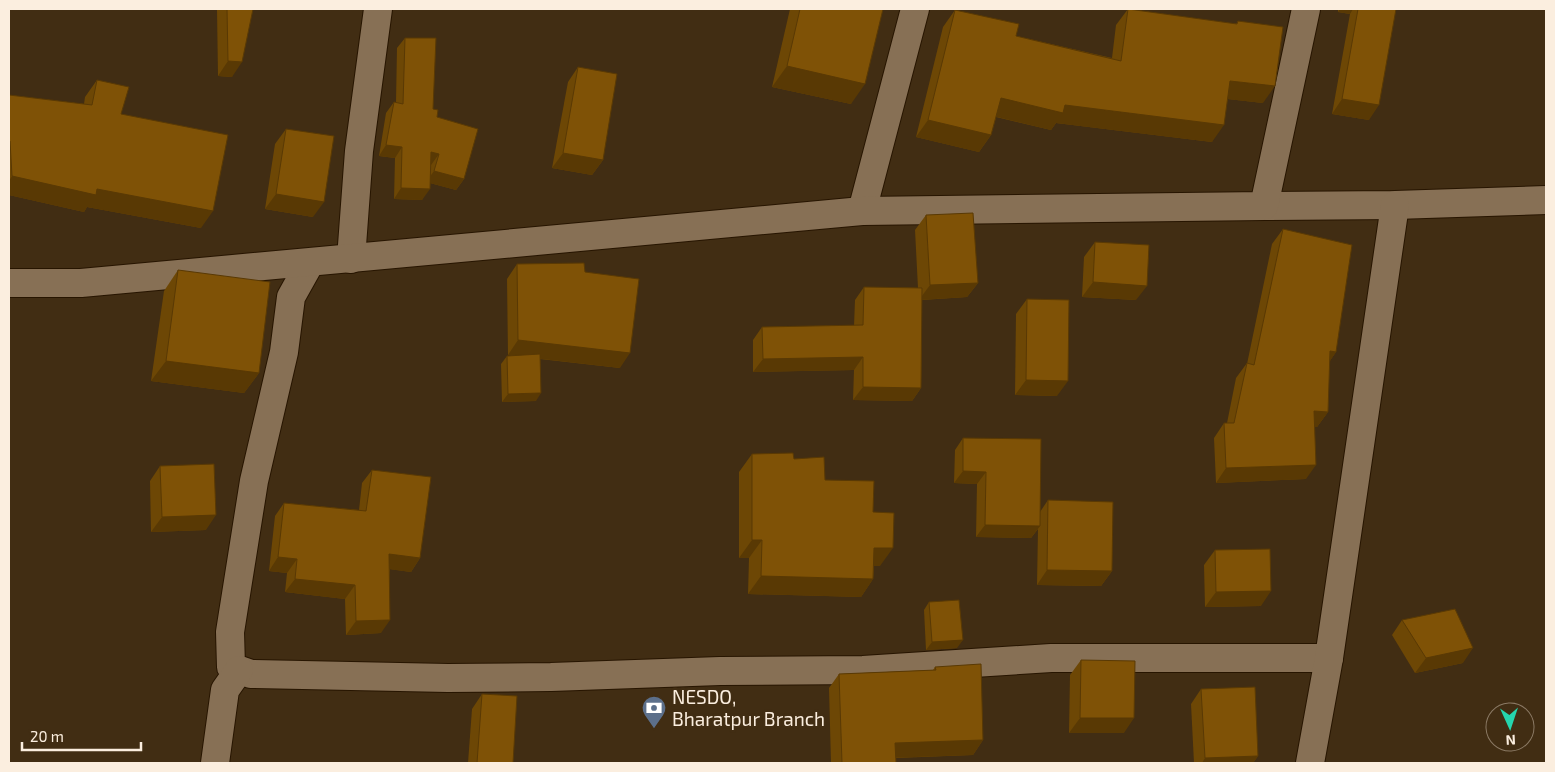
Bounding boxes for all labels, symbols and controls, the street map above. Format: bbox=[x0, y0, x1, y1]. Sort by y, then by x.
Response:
place label: NESDO, Bharatpur Branch bbox=[672, 685, 825, 730]
bank icon: NESDO, Bharatpur Branch bbox=[641, 695, 667, 729]
north arrow bbox=[1485, 702, 1535, 752]
scale bar bbox=[22, 720, 141, 752]
text: 20 m bbox=[30, 727, 64, 745]
text: N bbox=[1505, 732, 1516, 749]

